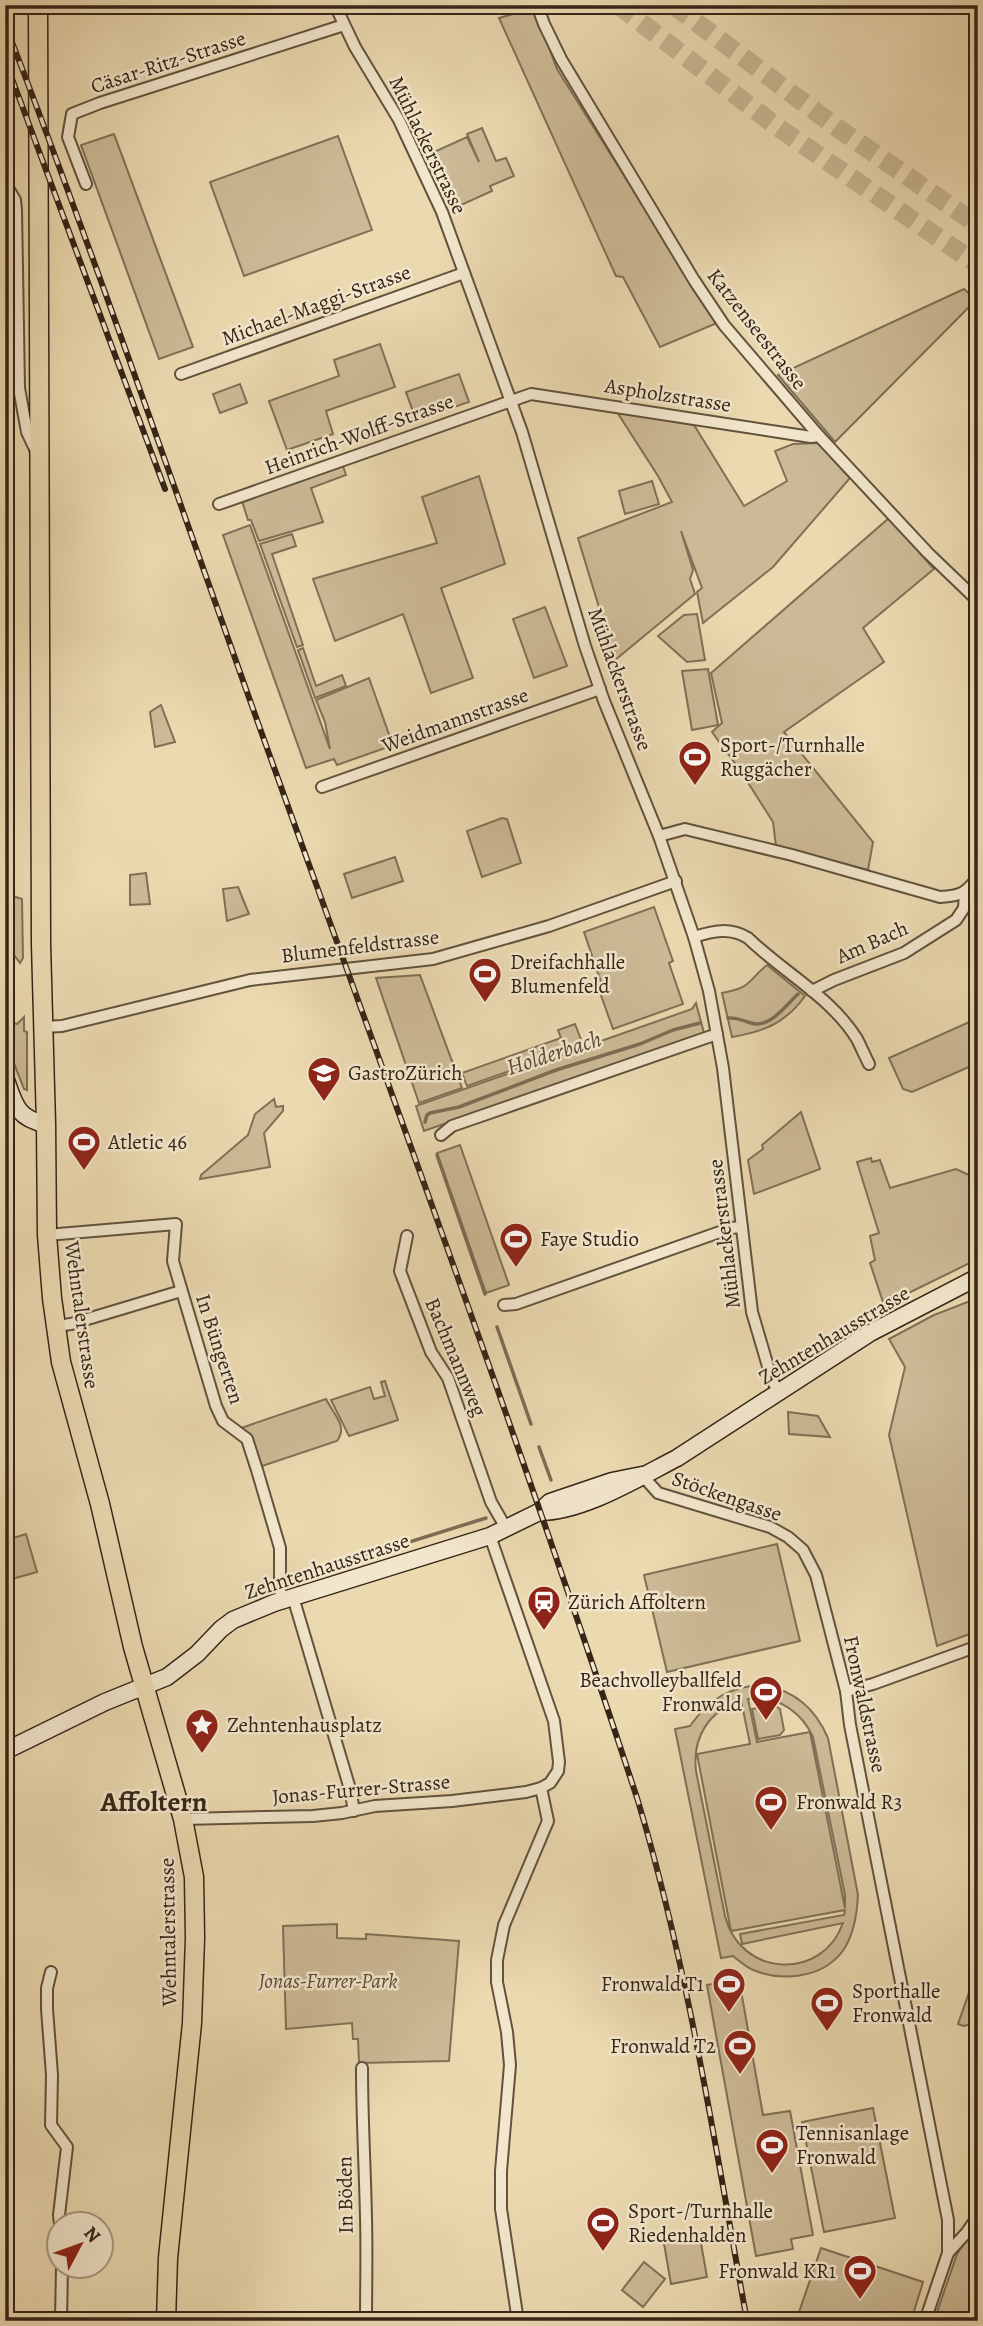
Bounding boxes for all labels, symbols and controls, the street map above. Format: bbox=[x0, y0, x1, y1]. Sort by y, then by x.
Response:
street label: Cäsar-Ritz-Strasse bbox=[87, 24, 249, 100]
street label: Mühlackerstrasse bbox=[382, 71, 474, 219]
street label: Michael-Maggi-Strasse bbox=[217, 258, 415, 352]
street label: Katzenseestrasse bbox=[701, 263, 813, 395]
street label: Aspholzstrasse bbox=[602, 371, 733, 419]
street label: Heinrich-Wolff-Strasse bbox=[261, 387, 457, 481]
street label: Mühlackerstrasse bbox=[581, 603, 659, 755]
street label: Weidmannstrasse bbox=[377, 680, 532, 760]
place label: Sport-/Turnhalle Ruggächer bbox=[720, 731, 865, 783]
sports icon: Sport-/Turnhalle Ruggächer bbox=[676, 738, 714, 787]
street label: Am Bach bbox=[831, 914, 912, 971]
street label: Blumenfeldstrasse bbox=[279, 922, 441, 970]
place label: Dreifachhalle Blumenfeld bbox=[510, 948, 625, 1000]
sports icon: Dreifachhalle Blumenfeld bbox=[466, 955, 504, 1004]
water label: Holderbach bbox=[502, 1023, 606, 1083]
school or university icon: GastroZürich bbox=[305, 1054, 343, 1103]
place label: GastroZürich bbox=[348, 1059, 462, 1087]
sports icon: Atletic 46 bbox=[65, 1123, 103, 1172]
place label: Atletic 46 bbox=[107, 1128, 187, 1156]
street label: Mühlackerstrasse bbox=[701, 1158, 747, 1310]
sports icon: Faye Studio bbox=[497, 1220, 535, 1269]
place label: Faye Studio bbox=[540, 1225, 639, 1253]
street label: Wehntalerstrasse bbox=[58, 1238, 106, 1391]
street label: Zehntenhausstrasse bbox=[753, 1279, 915, 1391]
street label: In Büngerten bbox=[189, 1290, 251, 1408]
street label: Bachmannweg bbox=[418, 1293, 494, 1421]
street label: Stöckengasse bbox=[668, 1464, 786, 1528]
street label: Zehntenhausstrasse bbox=[241, 1526, 413, 1606]
station icon: Zürich Affoltern bbox=[525, 1583, 563, 1632]
place label: Zürich Affoltern bbox=[568, 1588, 706, 1616]
street label: Fronwaldstrasse bbox=[837, 1633, 893, 1775]
place label: Beachvolleyballfeld Fronwald bbox=[579, 1666, 743, 1718]
sports icon: Beachvolleyballfeld Fronwald bbox=[747, 1673, 785, 1722]
place icon: Zehntenhausplatz bbox=[183, 1706, 221, 1755]
place label: Zehntenhausplatz bbox=[227, 1711, 382, 1739]
street label: Jonas-Furrer-Strasse bbox=[271, 1767, 451, 1811]
district label: Affoltern bbox=[99, 1783, 208, 1821]
sports icon: Fronwald R3 bbox=[752, 1783, 790, 1832]
place label: Fronwald R3 bbox=[796, 1788, 902, 1816]
street label: Wehntalerstrasse bbox=[153, 1857, 183, 2008]
sports icon: Fronwald T1 bbox=[710, 1965, 748, 2014]
park label: Jonas-Furrer-Park bbox=[258, 1967, 397, 1995]
place label: Fronwald T1 bbox=[601, 1970, 704, 1998]
place label: Sporthalle Fronwald bbox=[852, 1977, 940, 2029]
sports icon: Sporthalle Fronwald bbox=[808, 1984, 846, 2033]
sports icon: Fronwald T2 bbox=[721, 2027, 759, 2076]
place label: Fronwald T2 bbox=[610, 2032, 716, 2060]
place label: Tennisanlage Fronwald bbox=[796, 2119, 909, 2171]
sports icon: Tennisanlage Fronwald bbox=[753, 2126, 791, 2175]
street label: In Böden bbox=[330, 2156, 360, 2234]
place label: Sport-/Turnhalle Riedenhalden bbox=[628, 2197, 773, 2249]
sports icon: Sport-/Turnhalle Riedenhalden bbox=[584, 2204, 622, 2253]
north arrow bbox=[46, 2210, 116, 2280]
text: N bbox=[78, 2221, 107, 2248]
sports icon: Fronwald KR1 bbox=[841, 2252, 879, 2301]
place label: Fronwald KR1 bbox=[718, 2257, 836, 2285]

